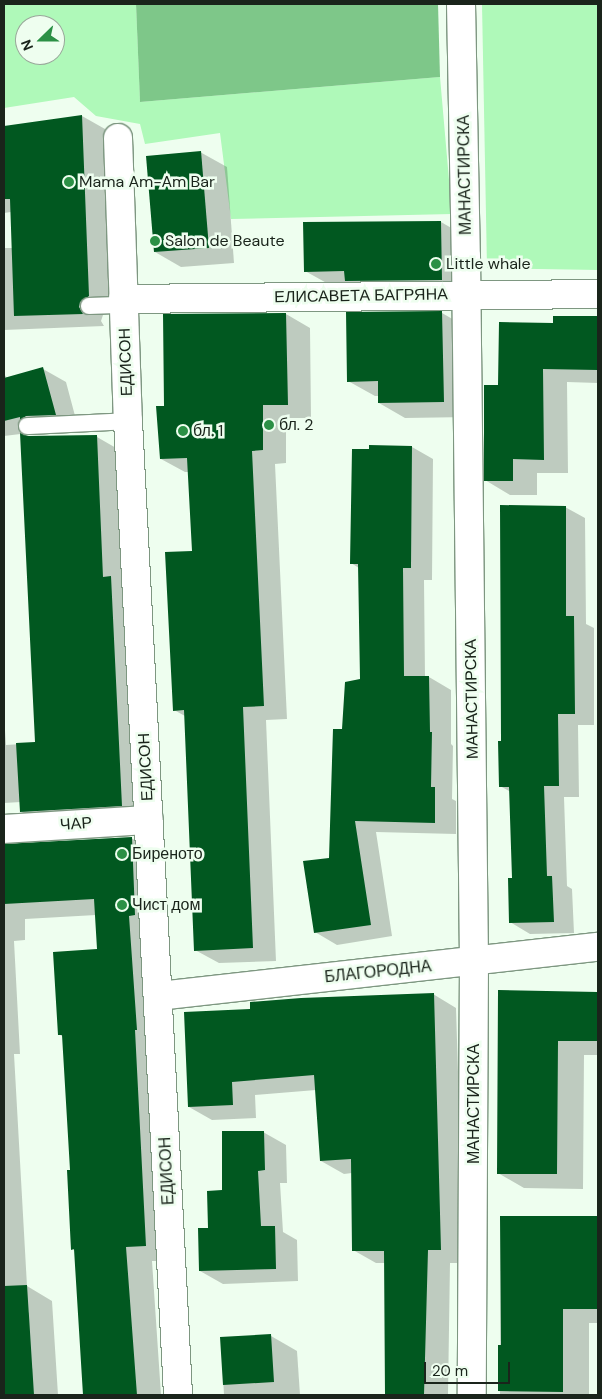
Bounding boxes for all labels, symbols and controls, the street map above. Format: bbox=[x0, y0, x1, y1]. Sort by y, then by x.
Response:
north arrow bbox=[15, 15, 65, 65]
text: N bbox=[17, 37, 37, 53]
street label: МАНАСТИРСКА bbox=[454, 115, 476, 235]
place label: Mama Am-Am Bar bbox=[79, 172, 215, 192]
marker: Mama Am-Am Bar bbox=[63, 176, 75, 188]
place label: Salon de Beaute bbox=[165, 231, 285, 251]
marker: Salon de Beaute bbox=[149, 235, 161, 247]
place label: Little whale bbox=[446, 254, 530, 274]
marker: Little whale bbox=[430, 258, 442, 270]
street label: ЕЛИСАВЕТА БАГРЯНА bbox=[274, 285, 448, 307]
street label: ЕДИСОН bbox=[115, 328, 137, 396]
place label: бл. 2 bbox=[279, 415, 313, 435]
marker: бл. 2 bbox=[263, 419, 275, 431]
place label: бл. 1 bbox=[193, 421, 223, 441]
marker: бл. 1 bbox=[177, 425, 189, 437]
street label: МАНАСТИРСКА bbox=[461, 639, 483, 759]
street label: ЕДИСОН bbox=[135, 732, 157, 802]
street label: ЧАР bbox=[59, 813, 93, 835]
place label: Биреното bbox=[132, 844, 203, 864]
marker: Биреното bbox=[116, 848, 128, 860]
place label: Чист дом bbox=[132, 895, 200, 915]
marker: Чист дом bbox=[116, 899, 128, 911]
street label: БЛАГОРОДНА bbox=[324, 957, 432, 987]
street label: МАНАСТИРСКА bbox=[464, 1044, 484, 1164]
street label: ЕДИСОН bbox=[156, 1136, 178, 1206]
scale bar bbox=[427, 1352, 513, 1384]
text: 20 m bbox=[432, 1361, 468, 1381]

